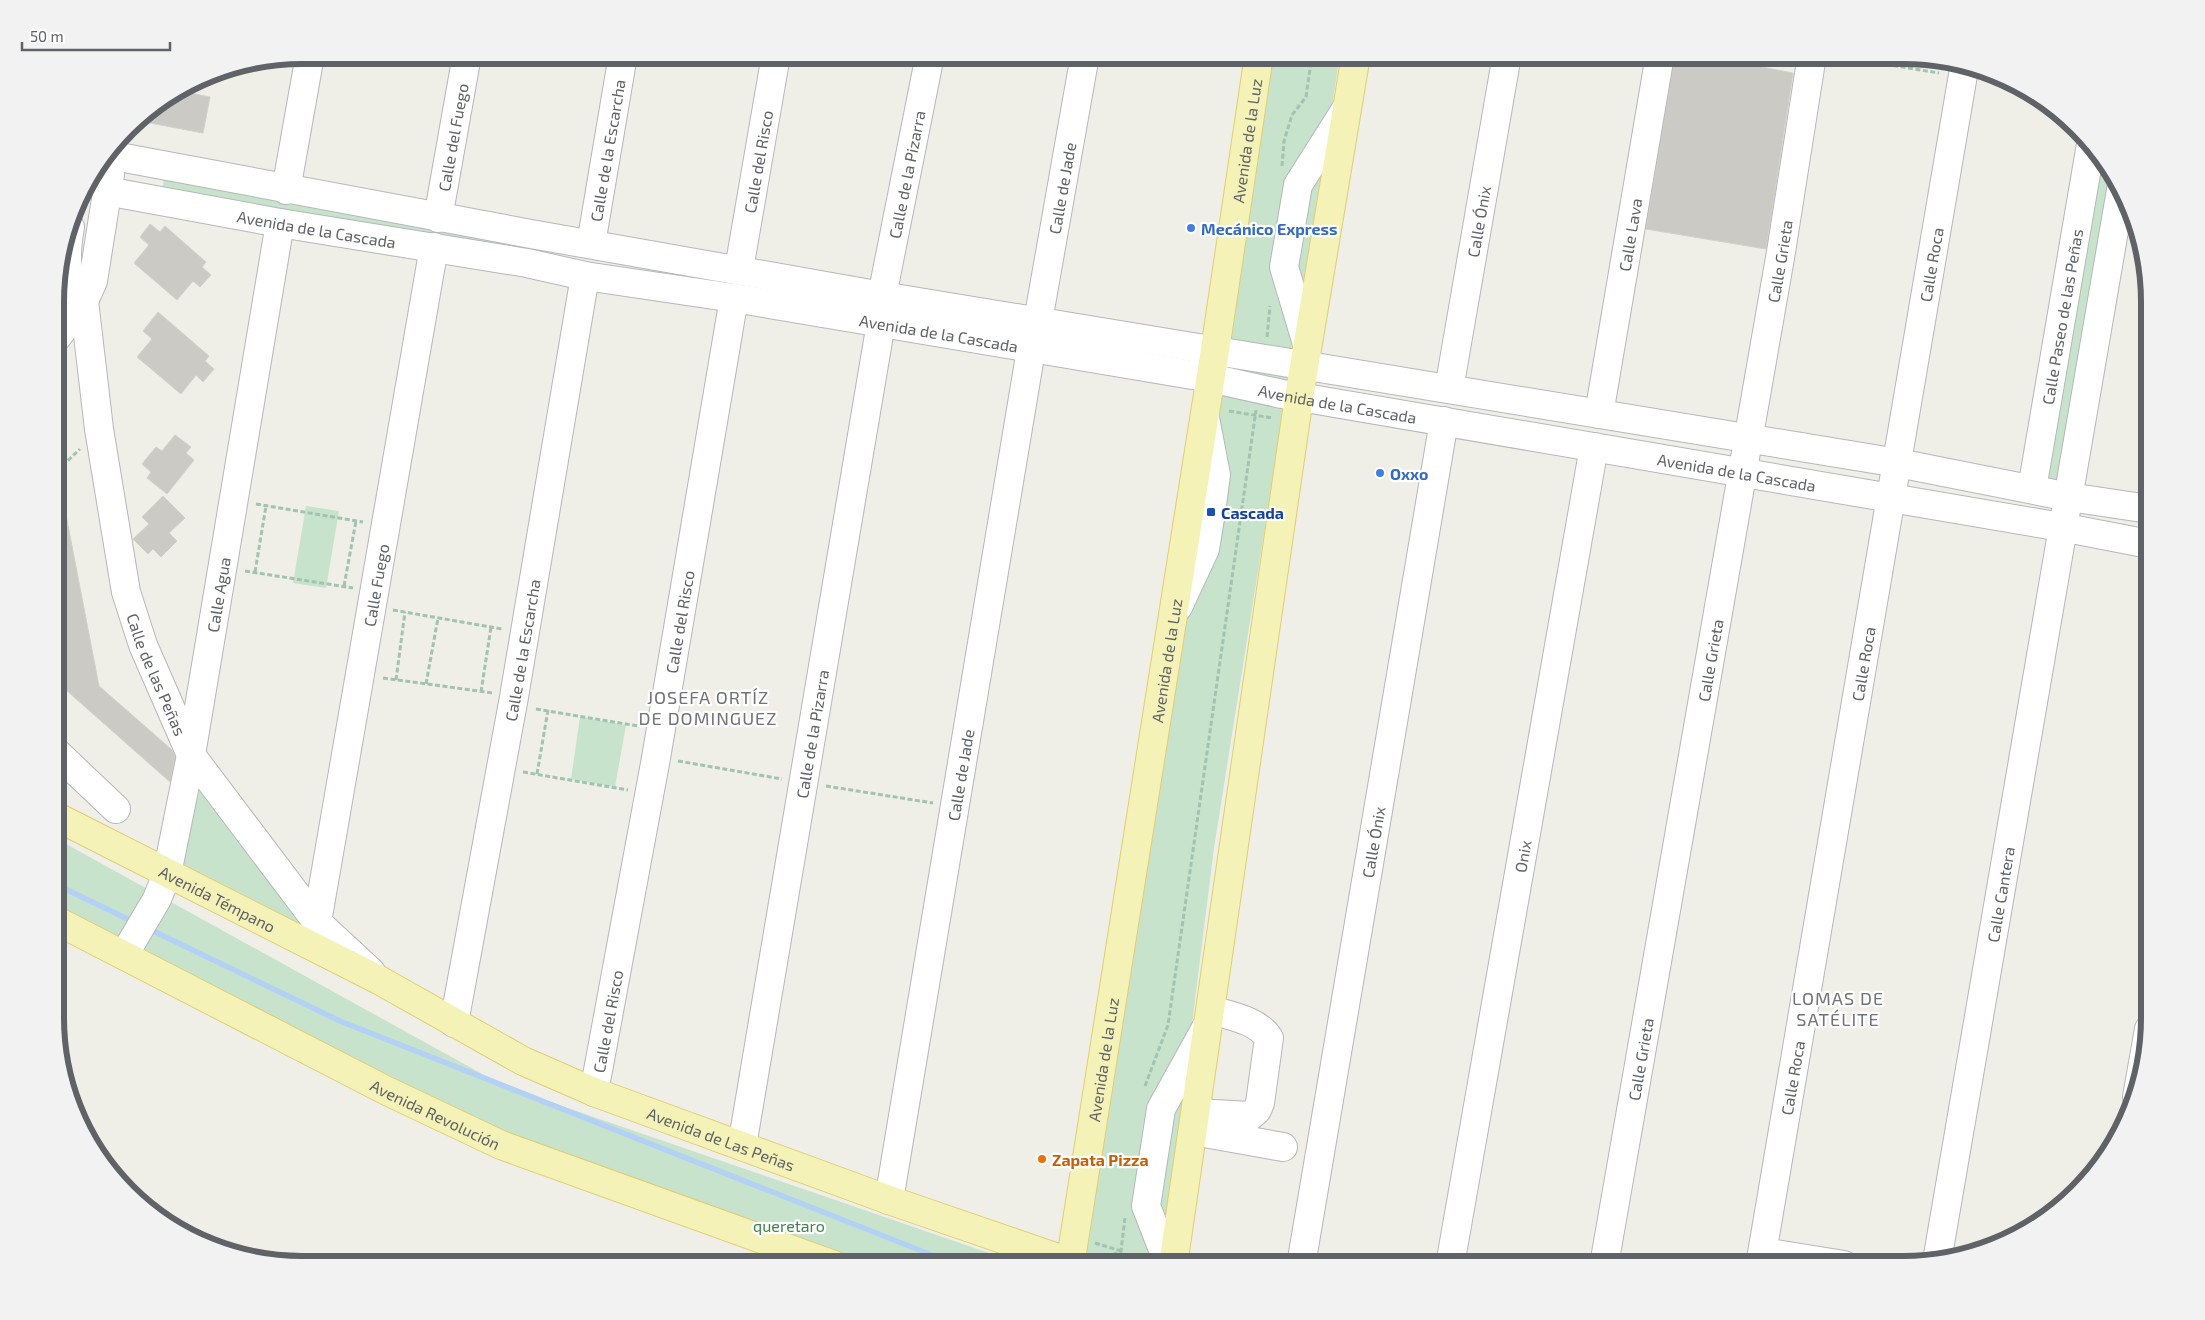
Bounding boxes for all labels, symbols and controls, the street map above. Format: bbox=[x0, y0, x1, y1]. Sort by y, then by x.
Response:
scale bar bbox=[22, 20, 170, 52]
text: 50 m bbox=[30, 27, 64, 45]
street label: Avenida de la Luz bbox=[1228, 77, 1265, 204]
street label: Calle de la Escarcha bbox=[585, 78, 628, 223]
street label: Calle del Fuego bbox=[433, 82, 471, 193]
street label: Calle del Risco bbox=[739, 109, 776, 215]
street label: Calle de la Pizarra bbox=[884, 109, 928, 240]
street label: Calle de Jade bbox=[1044, 141, 1079, 235]
street label: Calle Ónix bbox=[1463, 184, 1494, 259]
street label: Calle Lava bbox=[1614, 197, 1645, 273]
street label: Avenida de la Cascada bbox=[236, 206, 397, 251]
street label: Calle Grieta bbox=[1763, 218, 1795, 304]
place label: Mecánico Express bbox=[1201, 219, 1338, 238]
marker: Mecánico Express bbox=[1185, 222, 1197, 234]
street label: Calle Roca bbox=[1915, 226, 1946, 303]
street label: Calle Paseo de las Peñas bbox=[2037, 227, 2086, 406]
street label: Avenida de la Cascada bbox=[858, 310, 1020, 355]
street label: Avenida de la Cascada bbox=[1257, 380, 1418, 426]
street label: Avenida de la Cascada bbox=[1656, 449, 1818, 495]
place label: Oxxo bbox=[1390, 464, 1428, 483]
marker: Oxxo bbox=[1374, 467, 1386, 479]
place label: Cascada bbox=[1221, 503, 1284, 522]
marker: Cascada bbox=[1205, 506, 1217, 518]
street label: Calle Fuego bbox=[359, 542, 392, 628]
street label: Calle Agua bbox=[202, 555, 233, 634]
street label: Calle del Risco bbox=[661, 569, 697, 675]
street label: Calle de la Escarcha bbox=[500, 578, 543, 723]
street label: Avenida de la Luz bbox=[1147, 597, 1185, 724]
street label: Calle de las Peñas bbox=[124, 611, 191, 738]
street label: Calle Grieta bbox=[1693, 617, 1726, 703]
street label: Calle Roca bbox=[1847, 625, 1878, 702]
street label: Calle de la Pizarra bbox=[791, 668, 832, 800]
district label: JOSEFA ORTÍZ DE DOMINGUEZ bbox=[639, 686, 777, 729]
street label: Calle de Jade bbox=[943, 728, 977, 822]
street label: Calle Ónix bbox=[1357, 804, 1388, 879]
street label: Onix bbox=[1510, 838, 1534, 874]
street label: Calle Cantera bbox=[1982, 845, 2018, 944]
street label: Avenida Témpano bbox=[156, 861, 279, 936]
street label: Calle del Risco bbox=[588, 968, 626, 1074]
district label: LOMAS DE SATÉLITE bbox=[1792, 987, 1884, 1030]
street label: Avenida de la Luz bbox=[1083, 996, 1122, 1123]
street label: Calle Grieta bbox=[1623, 1016, 1657, 1102]
street label: Calle Roca bbox=[1776, 1039, 1808, 1116]
street label: Avenida Revolución bbox=[368, 1075, 504, 1153]
street label: Avenida de Las Peñas bbox=[645, 1103, 798, 1174]
place label: Zapata Pizza bbox=[1052, 1150, 1149, 1169]
marker: Zapata Pizza bbox=[1036, 1153, 1048, 1165]
park label: queretaro bbox=[753, 1216, 825, 1235]

